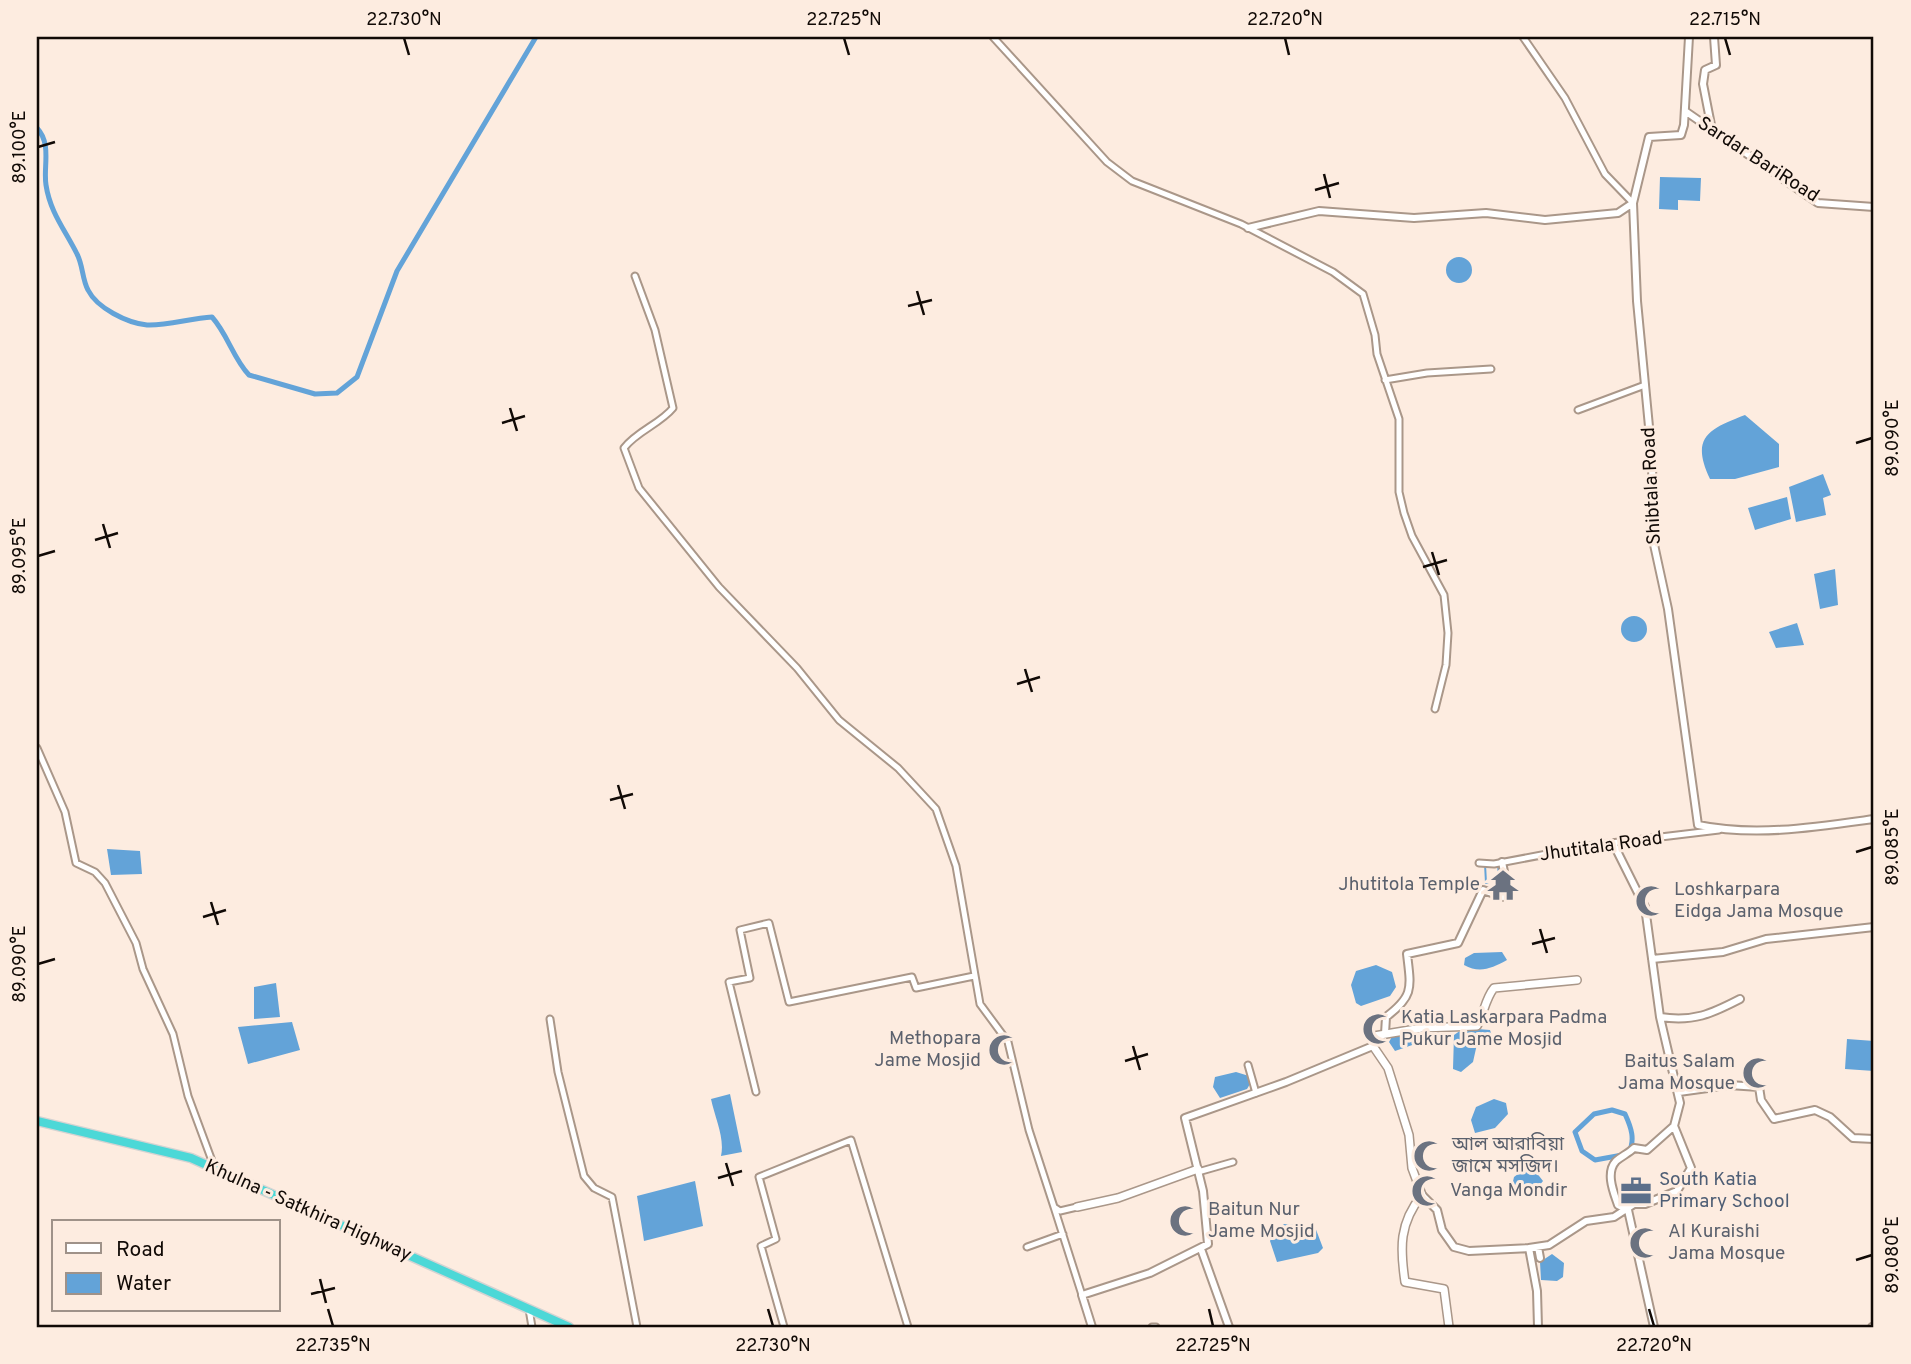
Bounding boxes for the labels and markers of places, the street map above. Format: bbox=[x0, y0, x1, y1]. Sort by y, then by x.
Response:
temple icon: Jhutitola Temple bbox=[1486, 868, 1520, 902]
place label: Jhutitola Temple bbox=[1338, 873, 1480, 897]
place label: Loshkarpara Eidga Jama Mosque bbox=[1674, 878, 1843, 924]
mosque icon: Loshkarpara Eidga Jama Mosque bbox=[1634, 884, 1668, 918]
place label: Katia Laskarpara Padma Pukur Jame Mosjid bbox=[1401, 1006, 1607, 1052]
mosque icon: Katia Laskarpara Padma Pukur Jame Mosjid bbox=[1361, 1012, 1395, 1046]
place label: Methopara Jame Mosjid bbox=[874, 1027, 981, 1073]
mosque icon: Methopara Jame Mosjid bbox=[987, 1033, 1021, 1067]
place label: Baitus Salam Jama Mosque bbox=[1618, 1050, 1735, 1096]
mosque icon: Baitus Salam Jama Mosque bbox=[1741, 1056, 1775, 1090]
place label: আল আরাবিয়া জামে মসজিদ। bbox=[1451, 1132, 1565, 1179]
mosque icon: আল আরাবিয়া জামে মসজিদ। bbox=[1412, 1139, 1446, 1173]
place label: South Katia Primary School bbox=[1659, 1168, 1790, 1214]
mosque icon: Vanga Mondir bbox=[1410, 1174, 1444, 1208]
office icon: South Katia Primary School bbox=[1619, 1174, 1653, 1208]
place label: Vanga Mondir bbox=[1450, 1179, 1568, 1203]
place label: Baitun Nur Jame Mosjid bbox=[1208, 1198, 1315, 1244]
mosque icon: Baitun Nur Jame Mosjid bbox=[1168, 1204, 1202, 1238]
place label: Al Kuraishi Jama Mosque bbox=[1668, 1220, 1785, 1266]
mosque icon: Al Kuraishi Jama Mosque bbox=[1628, 1226, 1662, 1260]

